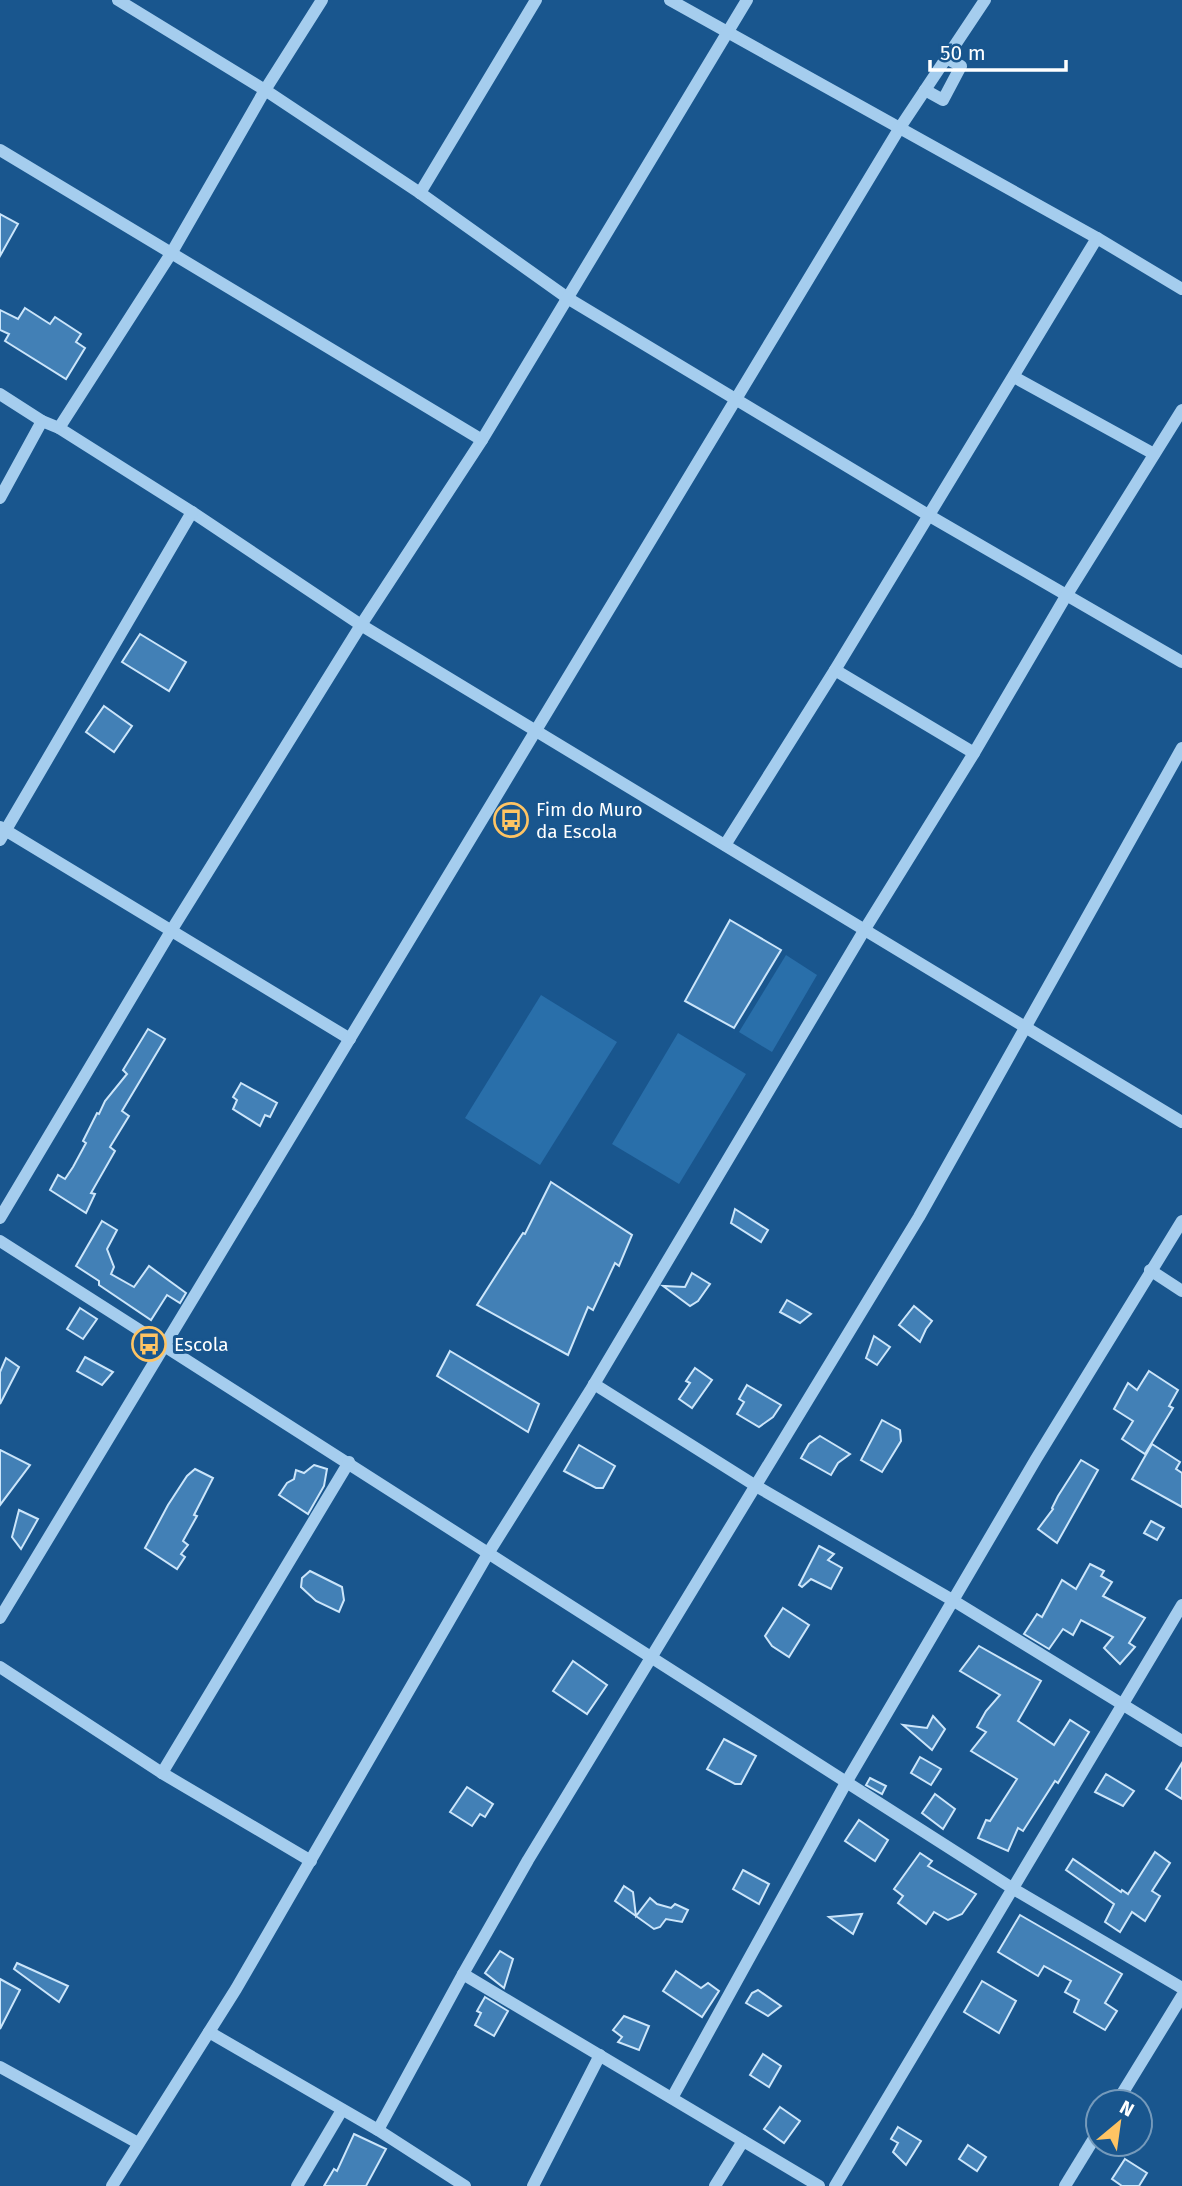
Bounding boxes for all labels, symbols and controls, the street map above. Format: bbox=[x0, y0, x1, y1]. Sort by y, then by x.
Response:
scale bar bbox=[930, 28, 1066, 72]
text: 50 m bbox=[940, 40, 986, 66]
place label: Fim do Muro da Escola bbox=[536, 798, 643, 843]
bus stop icon: Fim do Muro da Escola bbox=[492, 801, 530, 839]
bus stop icon: Escola bbox=[130, 1325, 168, 1363]
place label: Escola bbox=[174, 1333, 229, 1356]
north arrow bbox=[1084, 2088, 1154, 2158]
text: N bbox=[1116, 2095, 1138, 2122]

